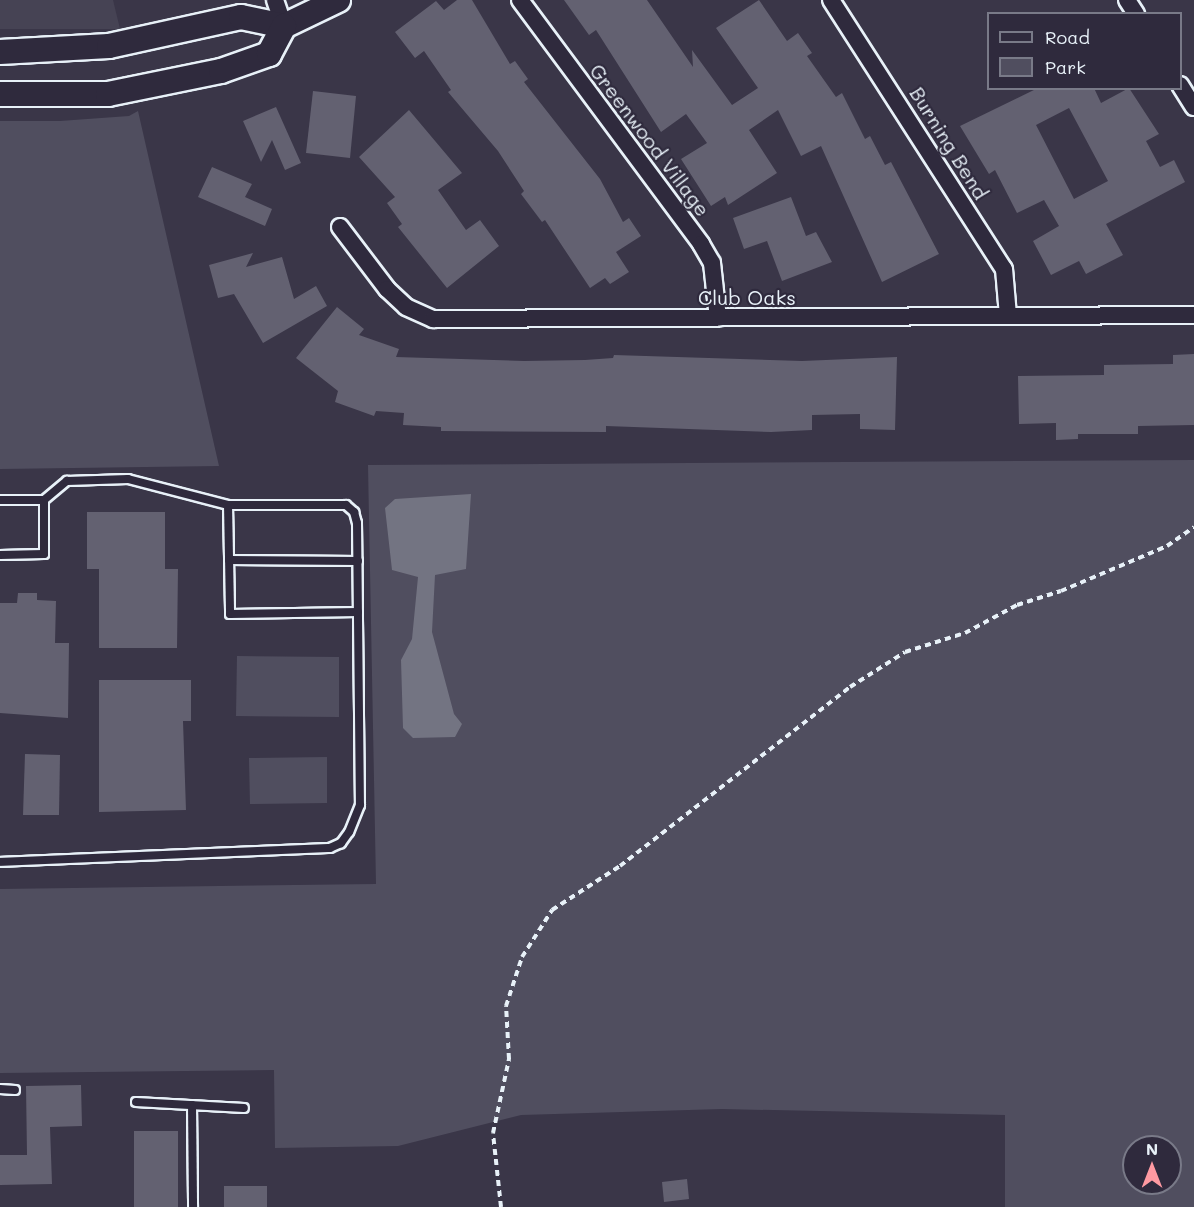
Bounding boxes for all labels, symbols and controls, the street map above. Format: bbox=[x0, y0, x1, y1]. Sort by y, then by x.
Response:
legend bbox=[987, 12, 1182, 90]
text: Road bbox=[1045, 25, 1090, 49]
text: Park bbox=[1045, 55, 1086, 79]
street label: Greenwood Village bbox=[585, 59, 715, 221]
street label: Burning Bend bbox=[905, 82, 993, 204]
street label: Club Oaks bbox=[698, 285, 796, 309]
north arrow bbox=[1122, 1135, 1182, 1195]
text: N bbox=[1146, 1138, 1158, 1159]

